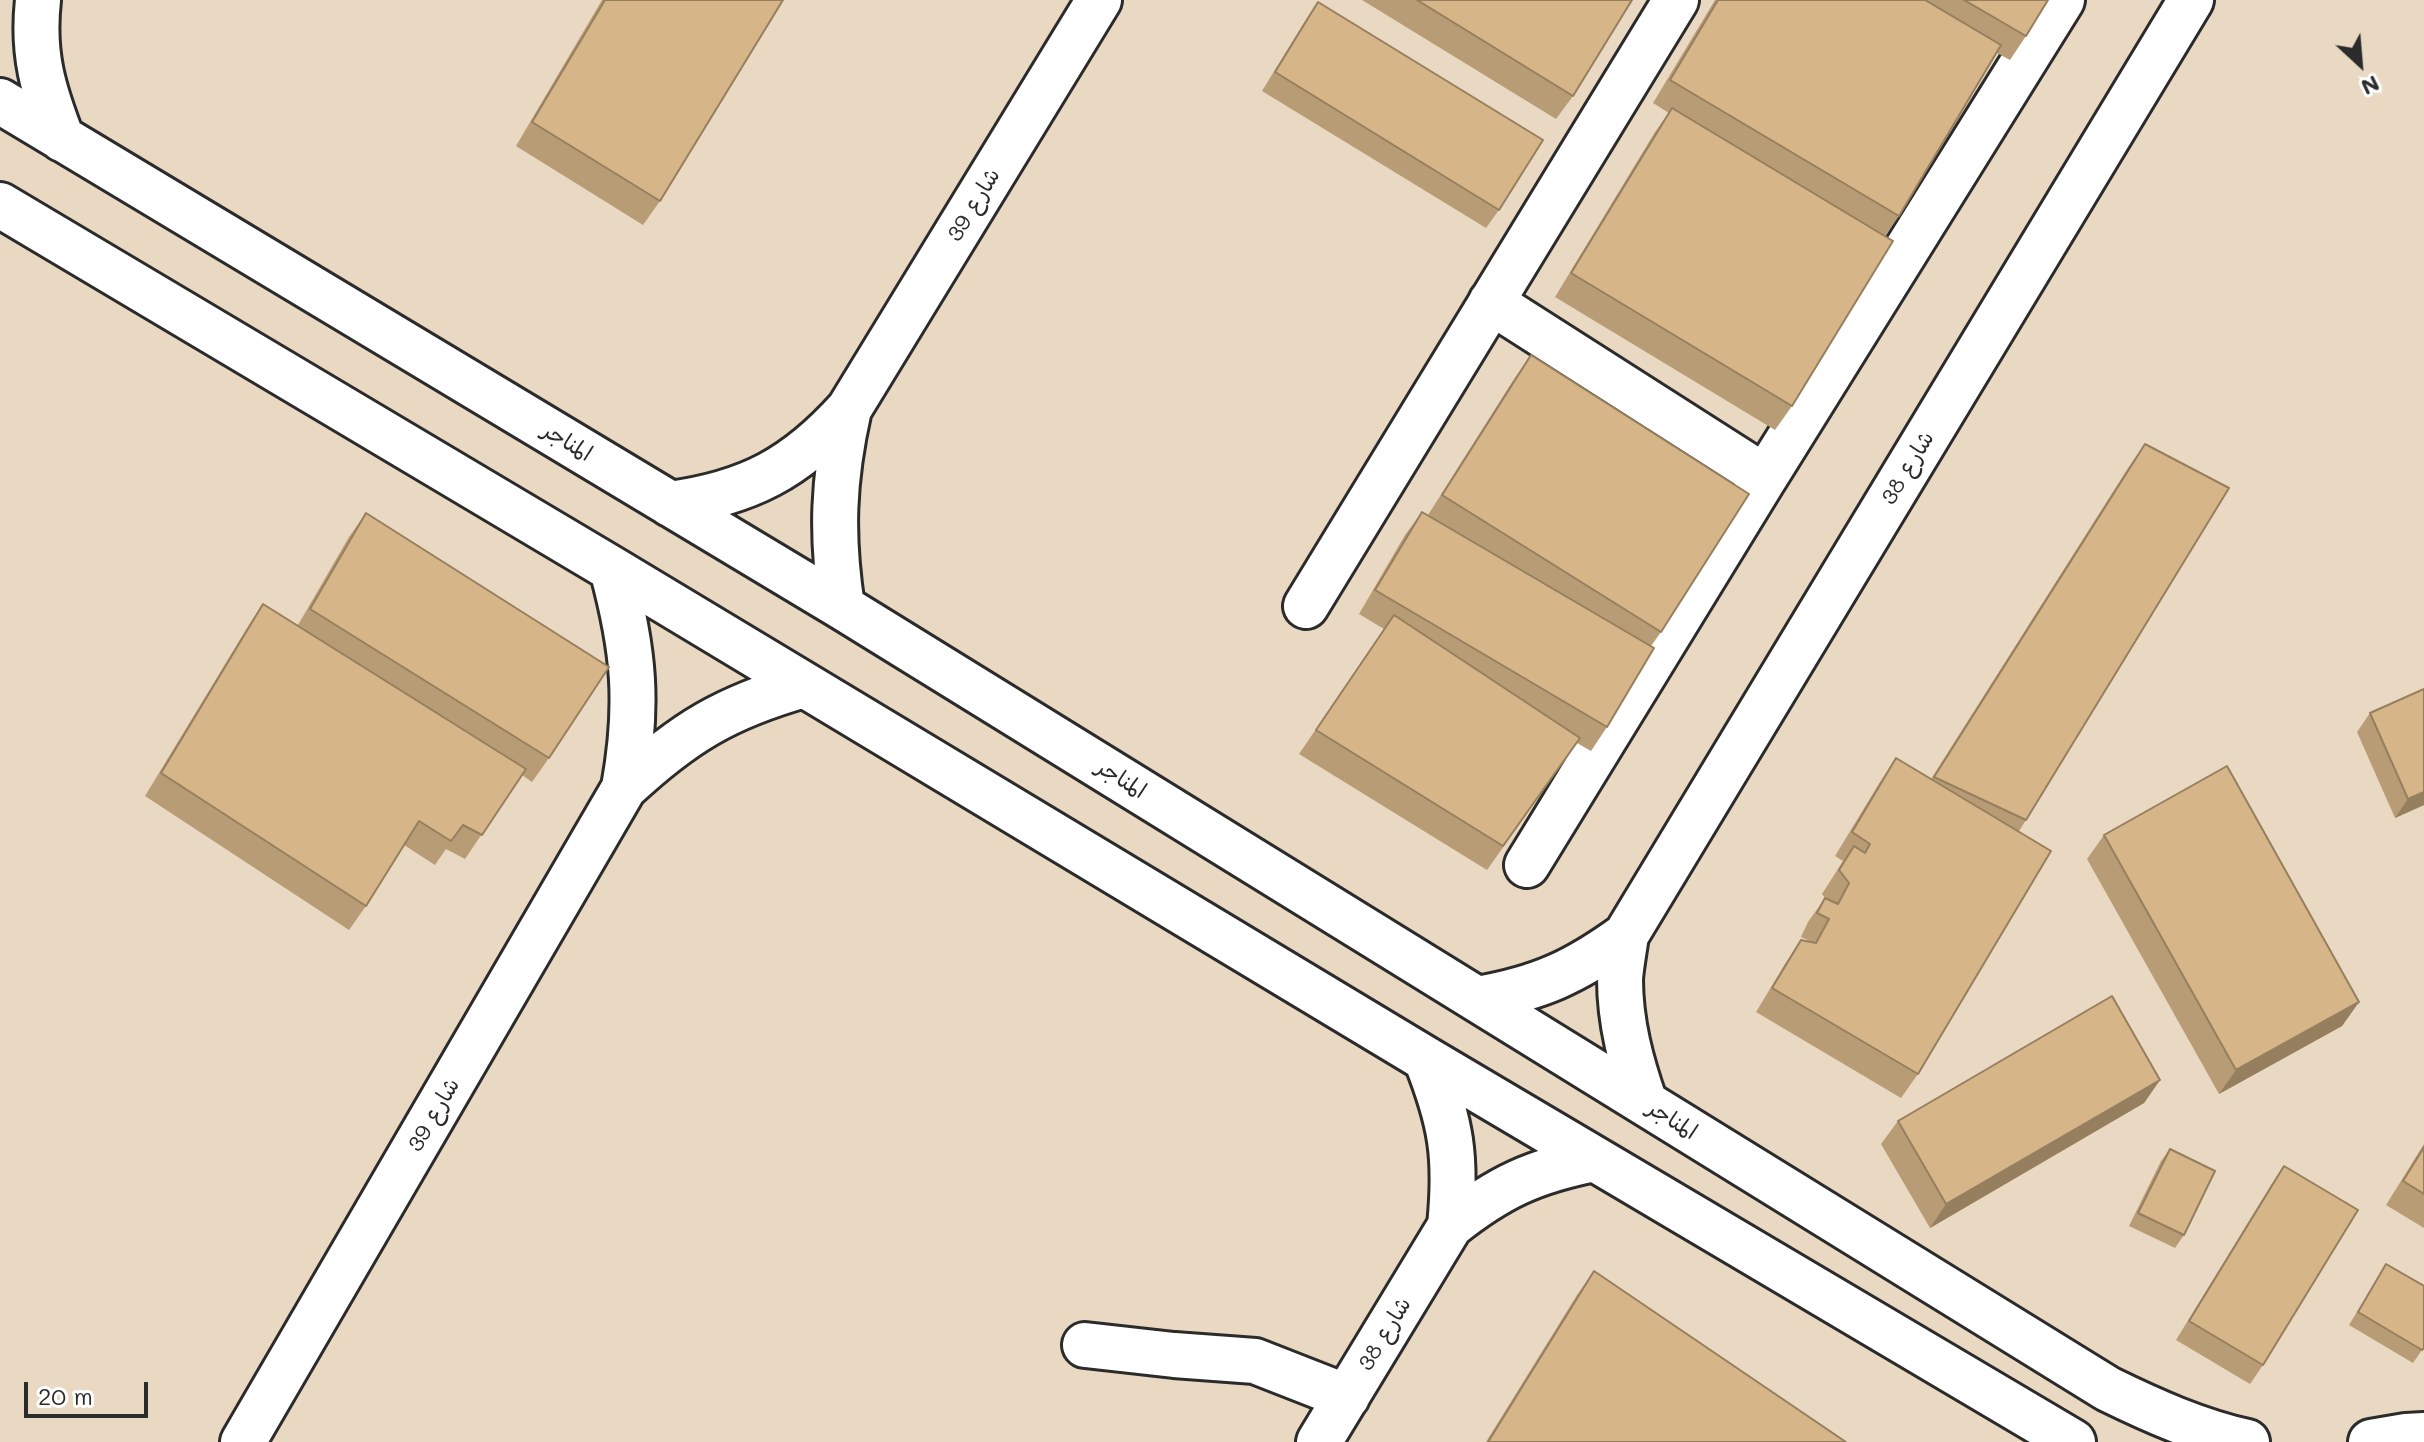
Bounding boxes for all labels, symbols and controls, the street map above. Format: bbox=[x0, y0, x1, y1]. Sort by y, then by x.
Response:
north arrow bbox=[2320, 24, 2400, 104]
text: N bbox=[2357, 69, 2385, 103]
street label: شارع 39 bbox=[942, 164, 1006, 246]
street label: المناجر bbox=[537, 417, 597, 467]
street label: شارع 38 bbox=[1876, 427, 1940, 509]
street label: المناجر bbox=[1091, 754, 1151, 804]
street label: شارع 39 bbox=[402, 1074, 466, 1156]
street label: المناجر bbox=[1642, 1095, 1702, 1145]
street label: شارع 38 bbox=[1353, 1293, 1417, 1375]
scale bar bbox=[28, 1366, 152, 1416]
text: 20 m bbox=[38, 1380, 93, 1411]

